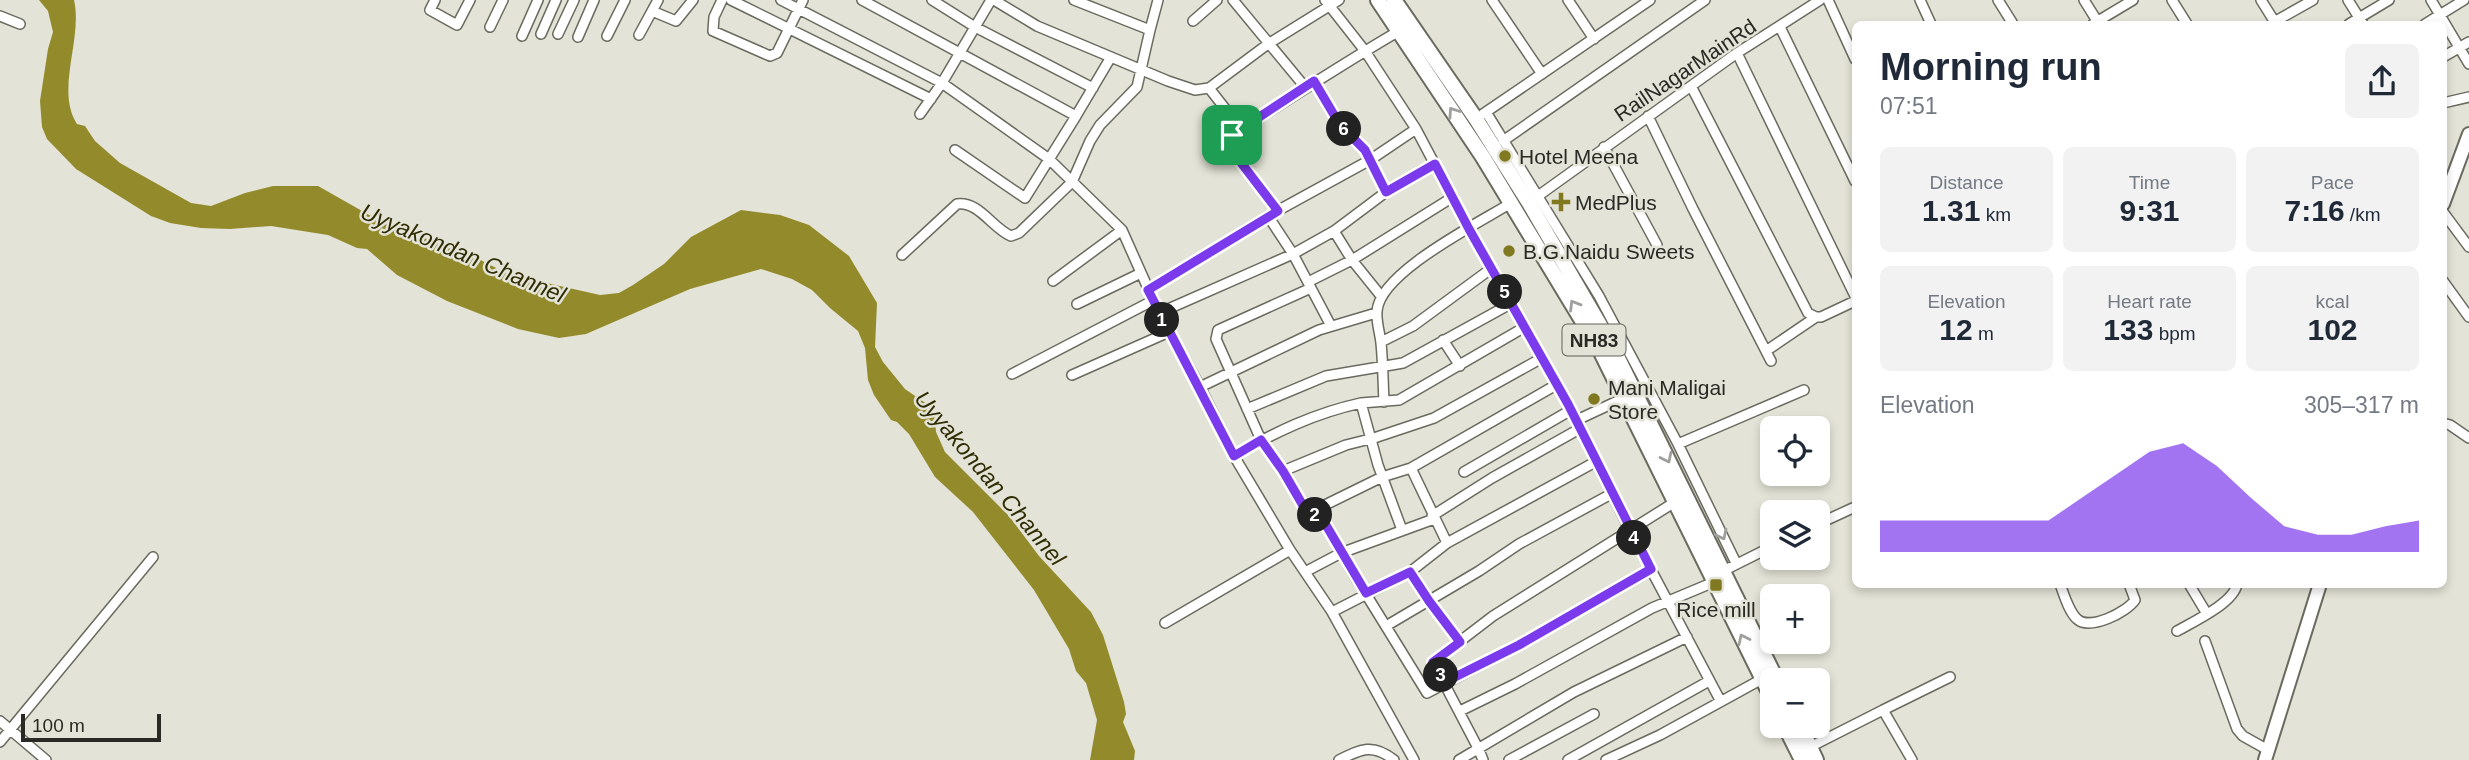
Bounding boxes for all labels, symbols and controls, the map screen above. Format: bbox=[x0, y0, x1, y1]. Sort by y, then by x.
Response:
street label: RailNagarMainRd bbox=[1610, 14, 1760, 126]
button: share bbox=[2345, 44, 2419, 118]
text: Morning run bbox=[1880, 46, 2102, 88]
text: 07:51 bbox=[1880, 93, 1938, 119]
pin bbox=[1202, 105, 1262, 165]
one-way arrow bbox=[1449, 107, 1462, 120]
pin: 6 bbox=[1326, 111, 1362, 146]
icon: arrive bbox=[1213, 116, 1251, 154]
text: 6 bbox=[1338, 118, 1349, 139]
place label: Hotel Meena bbox=[1519, 145, 1638, 168]
marker: Hotel Meena bbox=[1497, 148, 1513, 164]
text: Distance bbox=[1930, 172, 2003, 193]
text: Time bbox=[2129, 172, 2170, 193]
text: Pace bbox=[2311, 172, 2354, 193]
place label: MedPlus bbox=[1575, 191, 1657, 214]
marker: MedPlus bbox=[1553, 194, 1569, 210]
text: 1.31 bbox=[1922, 194, 1980, 227]
text: 9:31 bbox=[2119, 194, 2180, 227]
text: 7:16 bbox=[2285, 194, 2345, 227]
water label: Uyyakondan Channel bbox=[357, 198, 570, 308]
text: km bbox=[1980, 204, 2011, 225]
text: /km bbox=[2345, 204, 2380, 225]
place label: B.G.Naidu Sweets bbox=[1523, 240, 1695, 263]
marker: B.G.Naidu Sweets bbox=[1501, 243, 1517, 259]
pin: 5 bbox=[1488, 274, 1522, 310]
text: 5 bbox=[1499, 281, 1510, 302]
text: Elevation bbox=[1927, 291, 2006, 312]
text: Heart rate bbox=[2107, 291, 2192, 312]
text: kcal bbox=[2316, 291, 2349, 312]
one-way arrow bbox=[1569, 300, 1582, 313]
pin: 1 bbox=[1144, 302, 1180, 338]
text: 1 bbox=[1156, 309, 1167, 330]
text: 12 bbox=[1939, 313, 1973, 346]
text: 133 bbox=[2103, 313, 2153, 346]
text: 102 bbox=[2307, 313, 2358, 346]
text: m bbox=[1973, 323, 1994, 344]
text: bpm bbox=[2153, 323, 2196, 344]
road number: NH83 bbox=[1562, 324, 1626, 356]
place label: Mani Maligai Store bbox=[1608, 376, 1726, 423]
water label: Uyyakondan Channel bbox=[909, 385, 1071, 571]
marker: Mani Maligai Store bbox=[1586, 391, 1602, 407]
text: Elevation bbox=[1880, 392, 1975, 418]
text: 305–317 m bbox=[2304, 392, 2419, 418]
map controls bbox=[1760, 416, 1830, 738]
button: locate bbox=[1760, 416, 1830, 486]
one-way arrow bbox=[1659, 451, 1673, 463]
pin: 2 bbox=[1298, 498, 1332, 532]
button: layers bbox=[1760, 500, 1830, 570]
text: 2 bbox=[1309, 504, 1320, 525]
pin: 4 bbox=[1616, 520, 1652, 556]
text: 4 bbox=[1628, 527, 1639, 548]
one-way arrow bbox=[1713, 528, 1727, 540]
marker: Rice mill bbox=[1708, 577, 1724, 593]
button: + bbox=[1760, 584, 1830, 654]
place label: Rice mill bbox=[1676, 598, 1756, 621]
one-way arrow bbox=[1737, 634, 1751, 646]
pin: 3 bbox=[1424, 658, 1458, 692]
text: 3 bbox=[1435, 664, 1446, 685]
button: − bbox=[1760, 668, 1830, 738]
scale bar bbox=[21, 711, 161, 743]
text: 100 m bbox=[32, 715, 85, 736]

